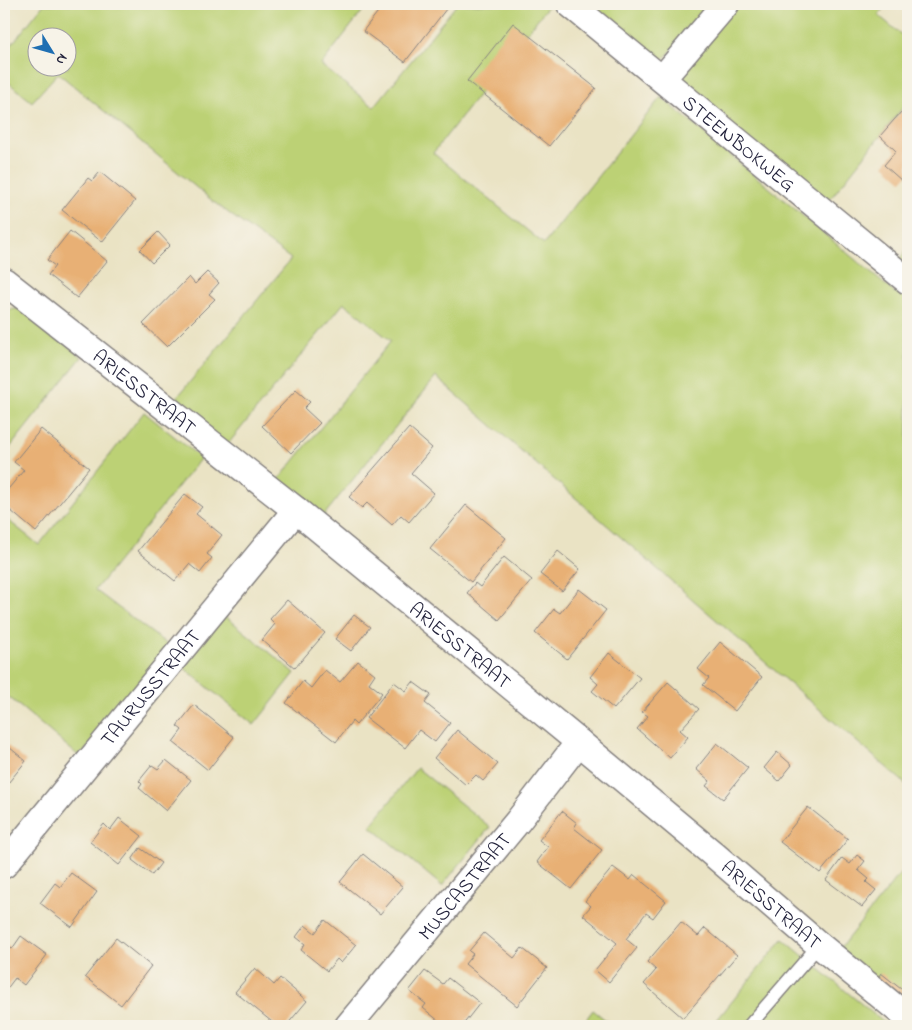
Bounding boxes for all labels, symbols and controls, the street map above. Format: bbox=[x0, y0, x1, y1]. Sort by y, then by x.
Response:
north arrow bbox=[28, 28, 78, 78]
text: N bbox=[50, 49, 72, 69]
street label: STEENBOKWEG bbox=[675, 90, 801, 200]
street label: ARIESSTRAAT bbox=[85, 344, 201, 443]
street label: ARIESSTRAAT bbox=[402, 596, 516, 698]
street label: TAURUSSTRAAT bbox=[95, 624, 209, 754]
street label: MUSCASTRAAT bbox=[413, 827, 520, 948]
street label: ARIESSTRAAT bbox=[713, 855, 827, 958]

